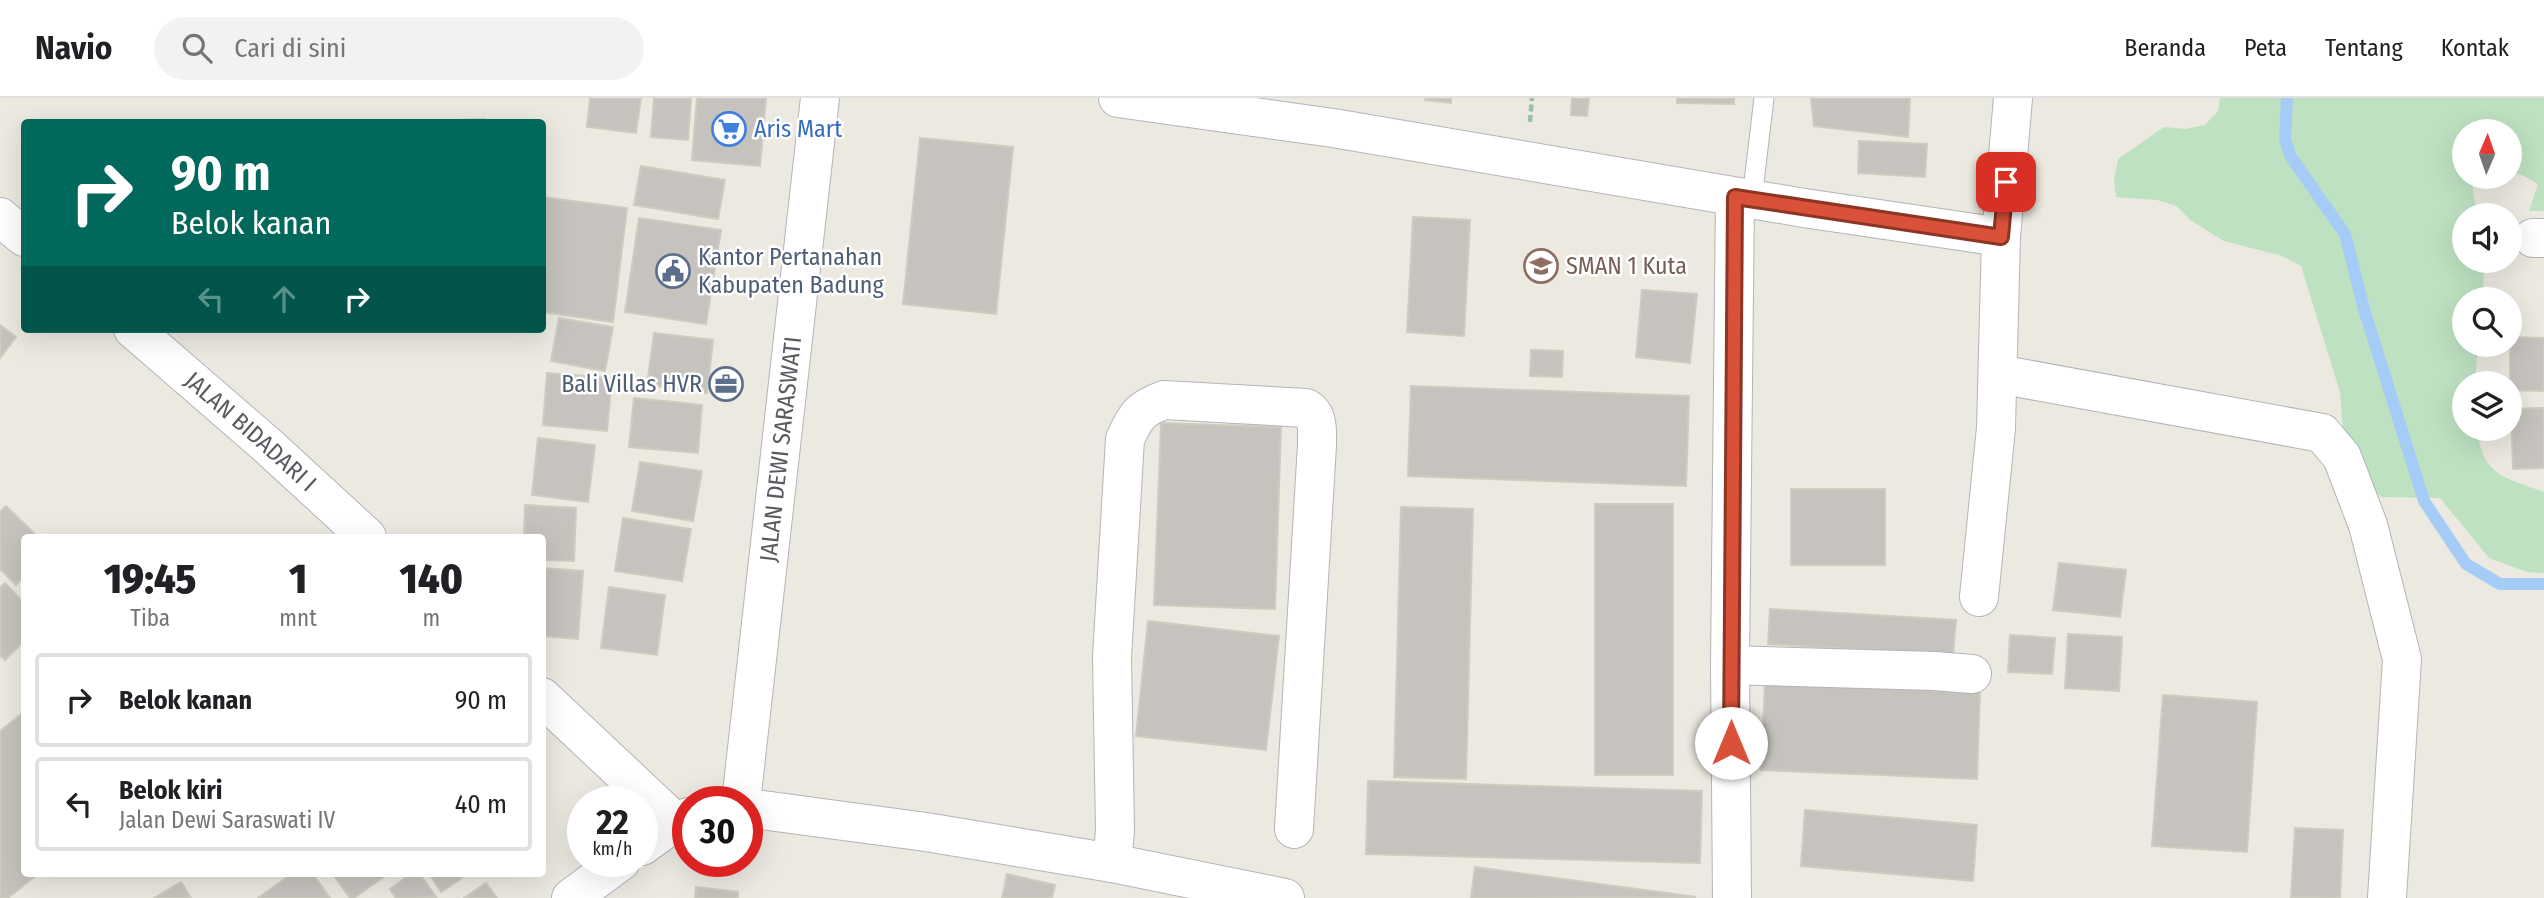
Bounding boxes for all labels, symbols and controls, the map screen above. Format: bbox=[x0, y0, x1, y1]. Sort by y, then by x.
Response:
search box bbox=[154, 17, 644, 80]
text: Navio bbox=[35, 28, 112, 68]
icon: search bbox=[178, 29, 216, 67]
text: Cari di sini bbox=[234, 33, 346, 64]
text: Beranda bbox=[2124, 34, 2206, 62]
text: Peta bbox=[2244, 34, 2287, 62]
text: Tentang bbox=[2325, 34, 2403, 62]
text: Kontak bbox=[2441, 34, 2509, 62]
supermarket icon: Aris Mart bbox=[710, 110, 748, 148]
place label: Aris Mart bbox=[754, 115, 842, 143]
north arrow bbox=[2452, 119, 2522, 189]
map controls bbox=[2452, 119, 2522, 441]
text: 90 m bbox=[171, 144, 271, 203]
icon: right bbox=[56, 147, 147, 238]
pin bbox=[1976, 152, 2036, 212]
icon: arrive bbox=[1987, 163, 2025, 201]
button: sound bbox=[2452, 203, 2522, 273]
text: Belok kanan bbox=[171, 204, 331, 242]
place label: Kantor Pertanahan Kabupaten Badung bbox=[698, 243, 885, 299]
school or university icon: SMAN 1 Kuta bbox=[1522, 247, 1560, 285]
public building icon: Kantor Pertanahan Kabupaten Badung bbox=[654, 252, 692, 290]
place label: SMAN 1 Kuta bbox=[1566, 252, 1687, 280]
icon: left bbox=[192, 280, 230, 318]
icon: ahead bbox=[265, 280, 303, 318]
icon: right bbox=[338, 280, 376, 318]
button: search bbox=[2452, 287, 2522, 357]
street label: JALAN DEWI SARASWATI bbox=[754, 335, 807, 563]
office icon: Bali Villas HVR bbox=[707, 365, 745, 403]
street label: JALAN BIDADARI I bbox=[179, 366, 322, 497]
place label: Bali Villas HVR bbox=[561, 370, 702, 398]
button: layers bbox=[2452, 371, 2522, 441]
text: 19:45 bbox=[104, 554, 196, 604]
text: 1 bbox=[289, 554, 307, 604]
text: 140 bbox=[400, 554, 463, 604]
text: Tiba bbox=[130, 604, 170, 632]
text: mnt bbox=[279, 604, 317, 632]
text: m bbox=[422, 604, 440, 632]
icon: right bbox=[60, 681, 98, 719]
text: Belok kanan bbox=[119, 685, 252, 716]
text: 90 m bbox=[455, 685, 507, 716]
position arrow bbox=[1694, 706, 1768, 780]
text: Belok kiri bbox=[119, 775, 222, 806]
icon: left bbox=[60, 785, 98, 823]
speed limit sign: 30 bbox=[672, 786, 763, 877]
text: 40 m bbox=[455, 789, 507, 820]
text: 22 bbox=[596, 801, 629, 843]
text: Jalan Dewi Saraswati IV bbox=[119, 806, 335, 834]
text: km/h bbox=[592, 838, 633, 860]

